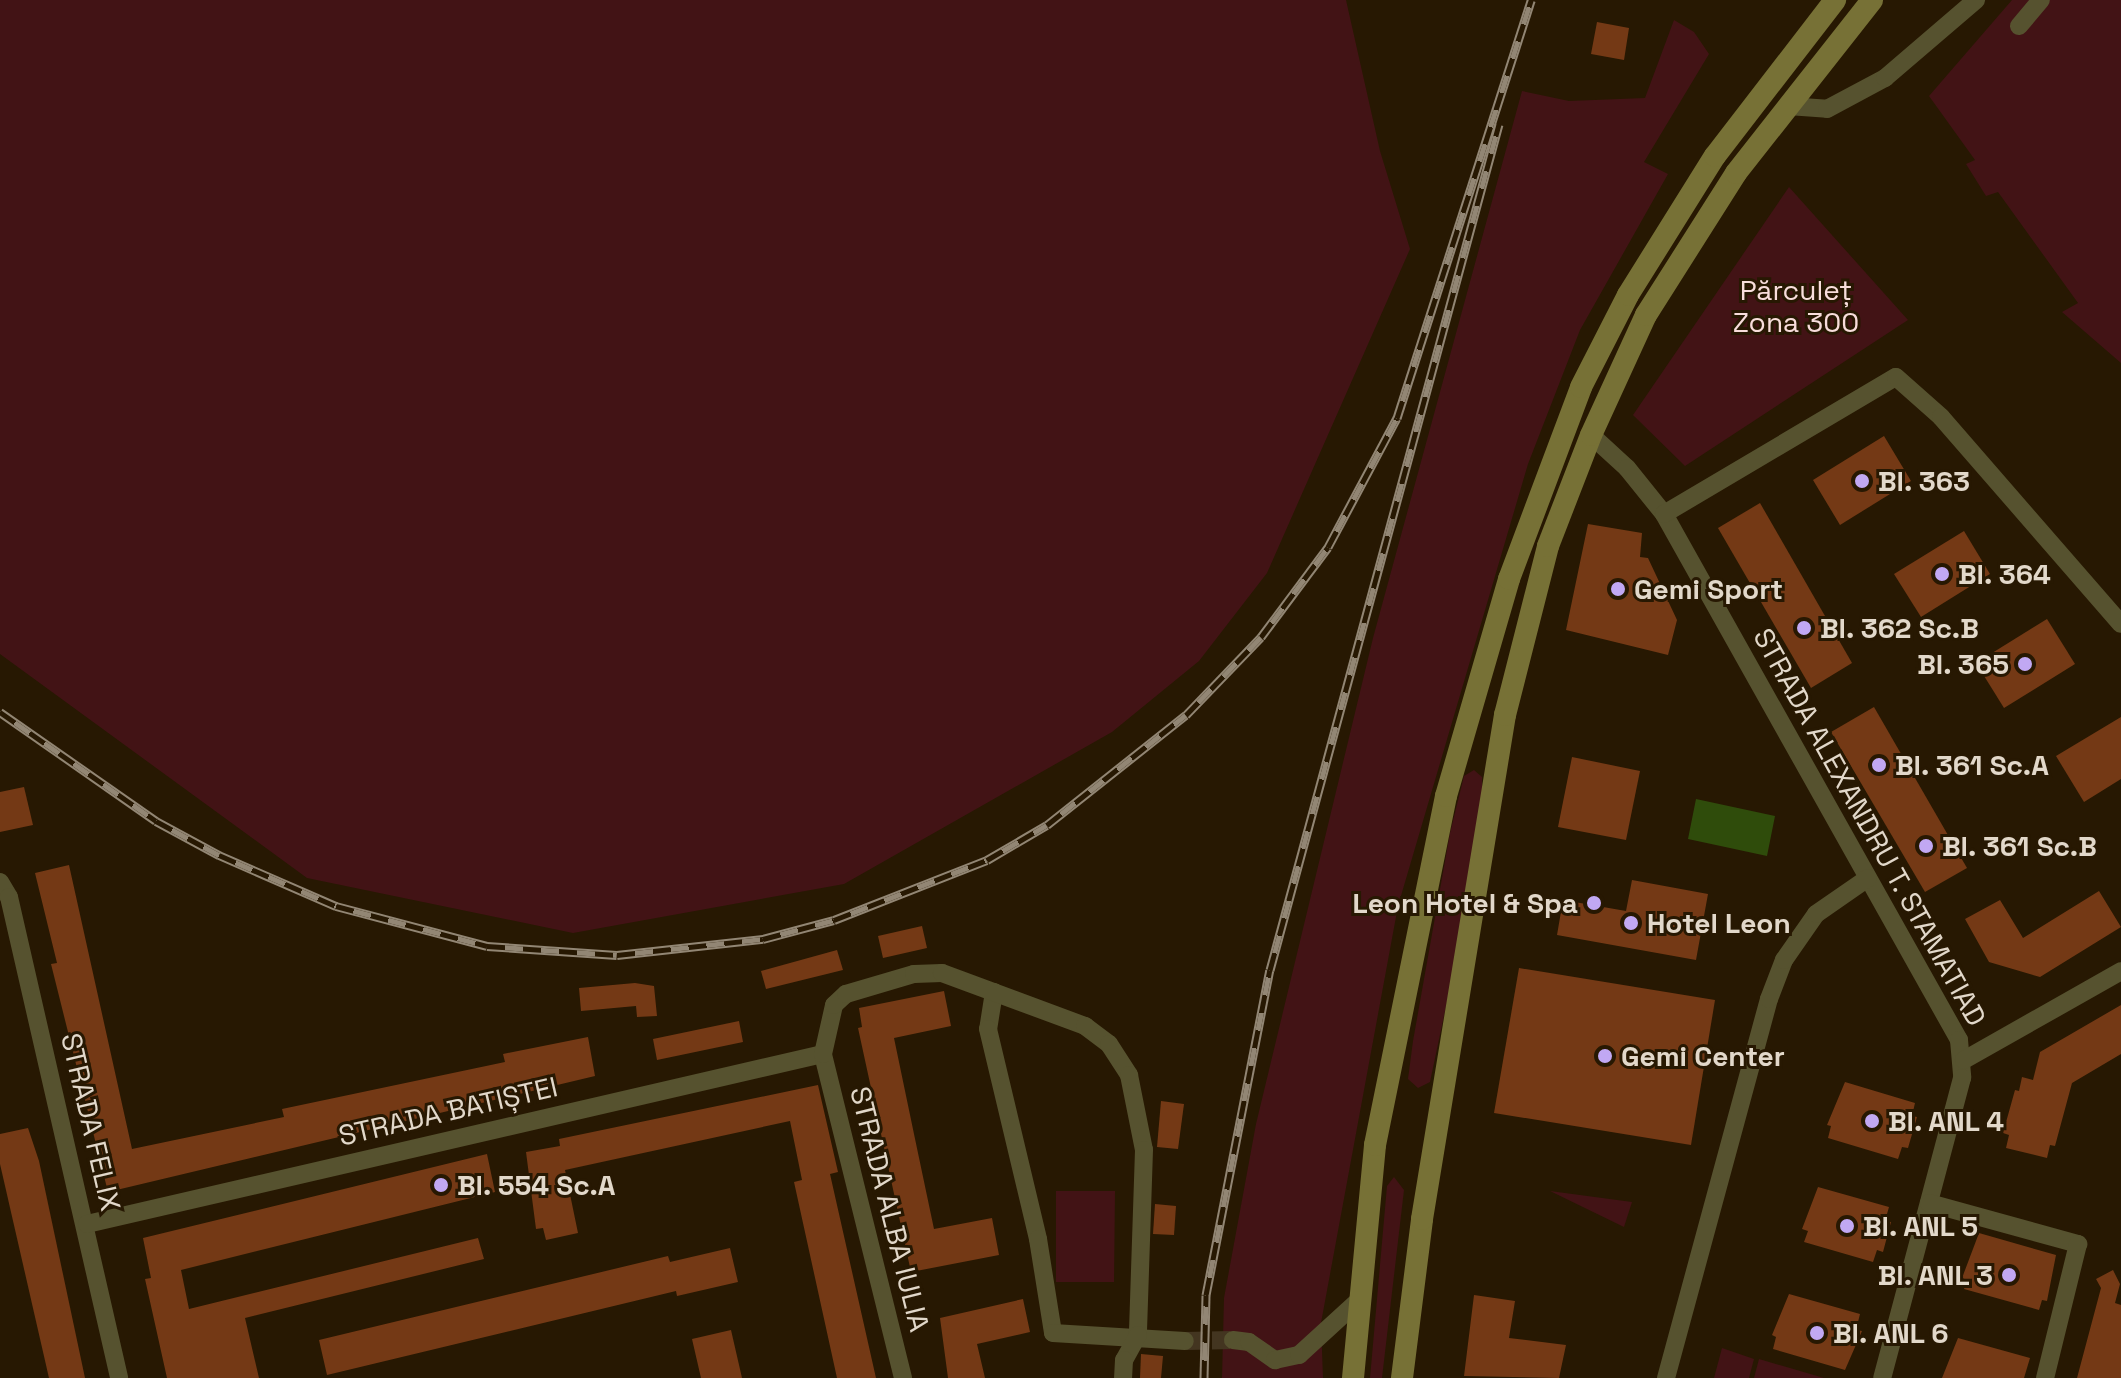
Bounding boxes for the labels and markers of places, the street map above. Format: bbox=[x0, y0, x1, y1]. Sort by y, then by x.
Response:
place label: Bl. 363 bbox=[1878, 464, 1971, 498]
marker: Bl. 363 bbox=[1853, 472, 1871, 490]
place label: Bl. 364 bbox=[1958, 557, 2052, 591]
marker: Bl. 364 bbox=[1933, 565, 1951, 583]
place label: Gemi Sport bbox=[1634, 572, 1783, 606]
marker: Gemi Sport bbox=[1609, 580, 1627, 598]
place label: Bl. 362 Sc.B bbox=[1820, 611, 1980, 645]
marker: Bl. 362 Sc.B bbox=[1795, 619, 1813, 637]
place label: Bl. 365 bbox=[1916, 647, 2009, 681]
marker: Bl. 365 bbox=[2016, 655, 2034, 673]
place label: Bl. 361 Sc.A bbox=[1895, 748, 2050, 782]
marker: Bl. 361 Sc.A bbox=[1870, 756, 1888, 774]
place label: Bl. 361 Sc.B bbox=[1942, 829, 2098, 863]
marker: Bl. 361 Sc.B bbox=[1917, 837, 1935, 855]
place label: Leon Hotel & Spa bbox=[1352, 886, 1578, 920]
marker: Leon Hotel & Spa bbox=[1585, 894, 1603, 912]
place label: Hotel Leon bbox=[1647, 906, 1791, 940]
marker: Hotel Leon bbox=[1622, 914, 1640, 932]
place label: Gemi Center bbox=[1621, 1039, 1785, 1073]
marker: Gemi Center bbox=[1596, 1047, 1614, 1065]
place label: Bl. ANL 4 bbox=[1888, 1104, 2006, 1138]
marker: Bl. ANL 4 bbox=[1863, 1112, 1881, 1130]
place label: Bl. 554 Sc.A bbox=[457, 1168, 616, 1202]
marker: Bl. 554 Sc.A bbox=[432, 1176, 450, 1194]
place label: Bl. ANL 5 bbox=[1863, 1209, 1980, 1243]
marker: Bl. ANL 5 bbox=[1838, 1217, 1856, 1235]
place label: Bl. ANL 3 bbox=[1876, 1258, 1993, 1292]
marker: Bl. ANL 3 bbox=[2000, 1266, 2018, 1284]
place label: Bl. ANL 6 bbox=[1833, 1316, 1951, 1350]
marker: Bl. ANL 6 bbox=[1808, 1324, 1826, 1342]

